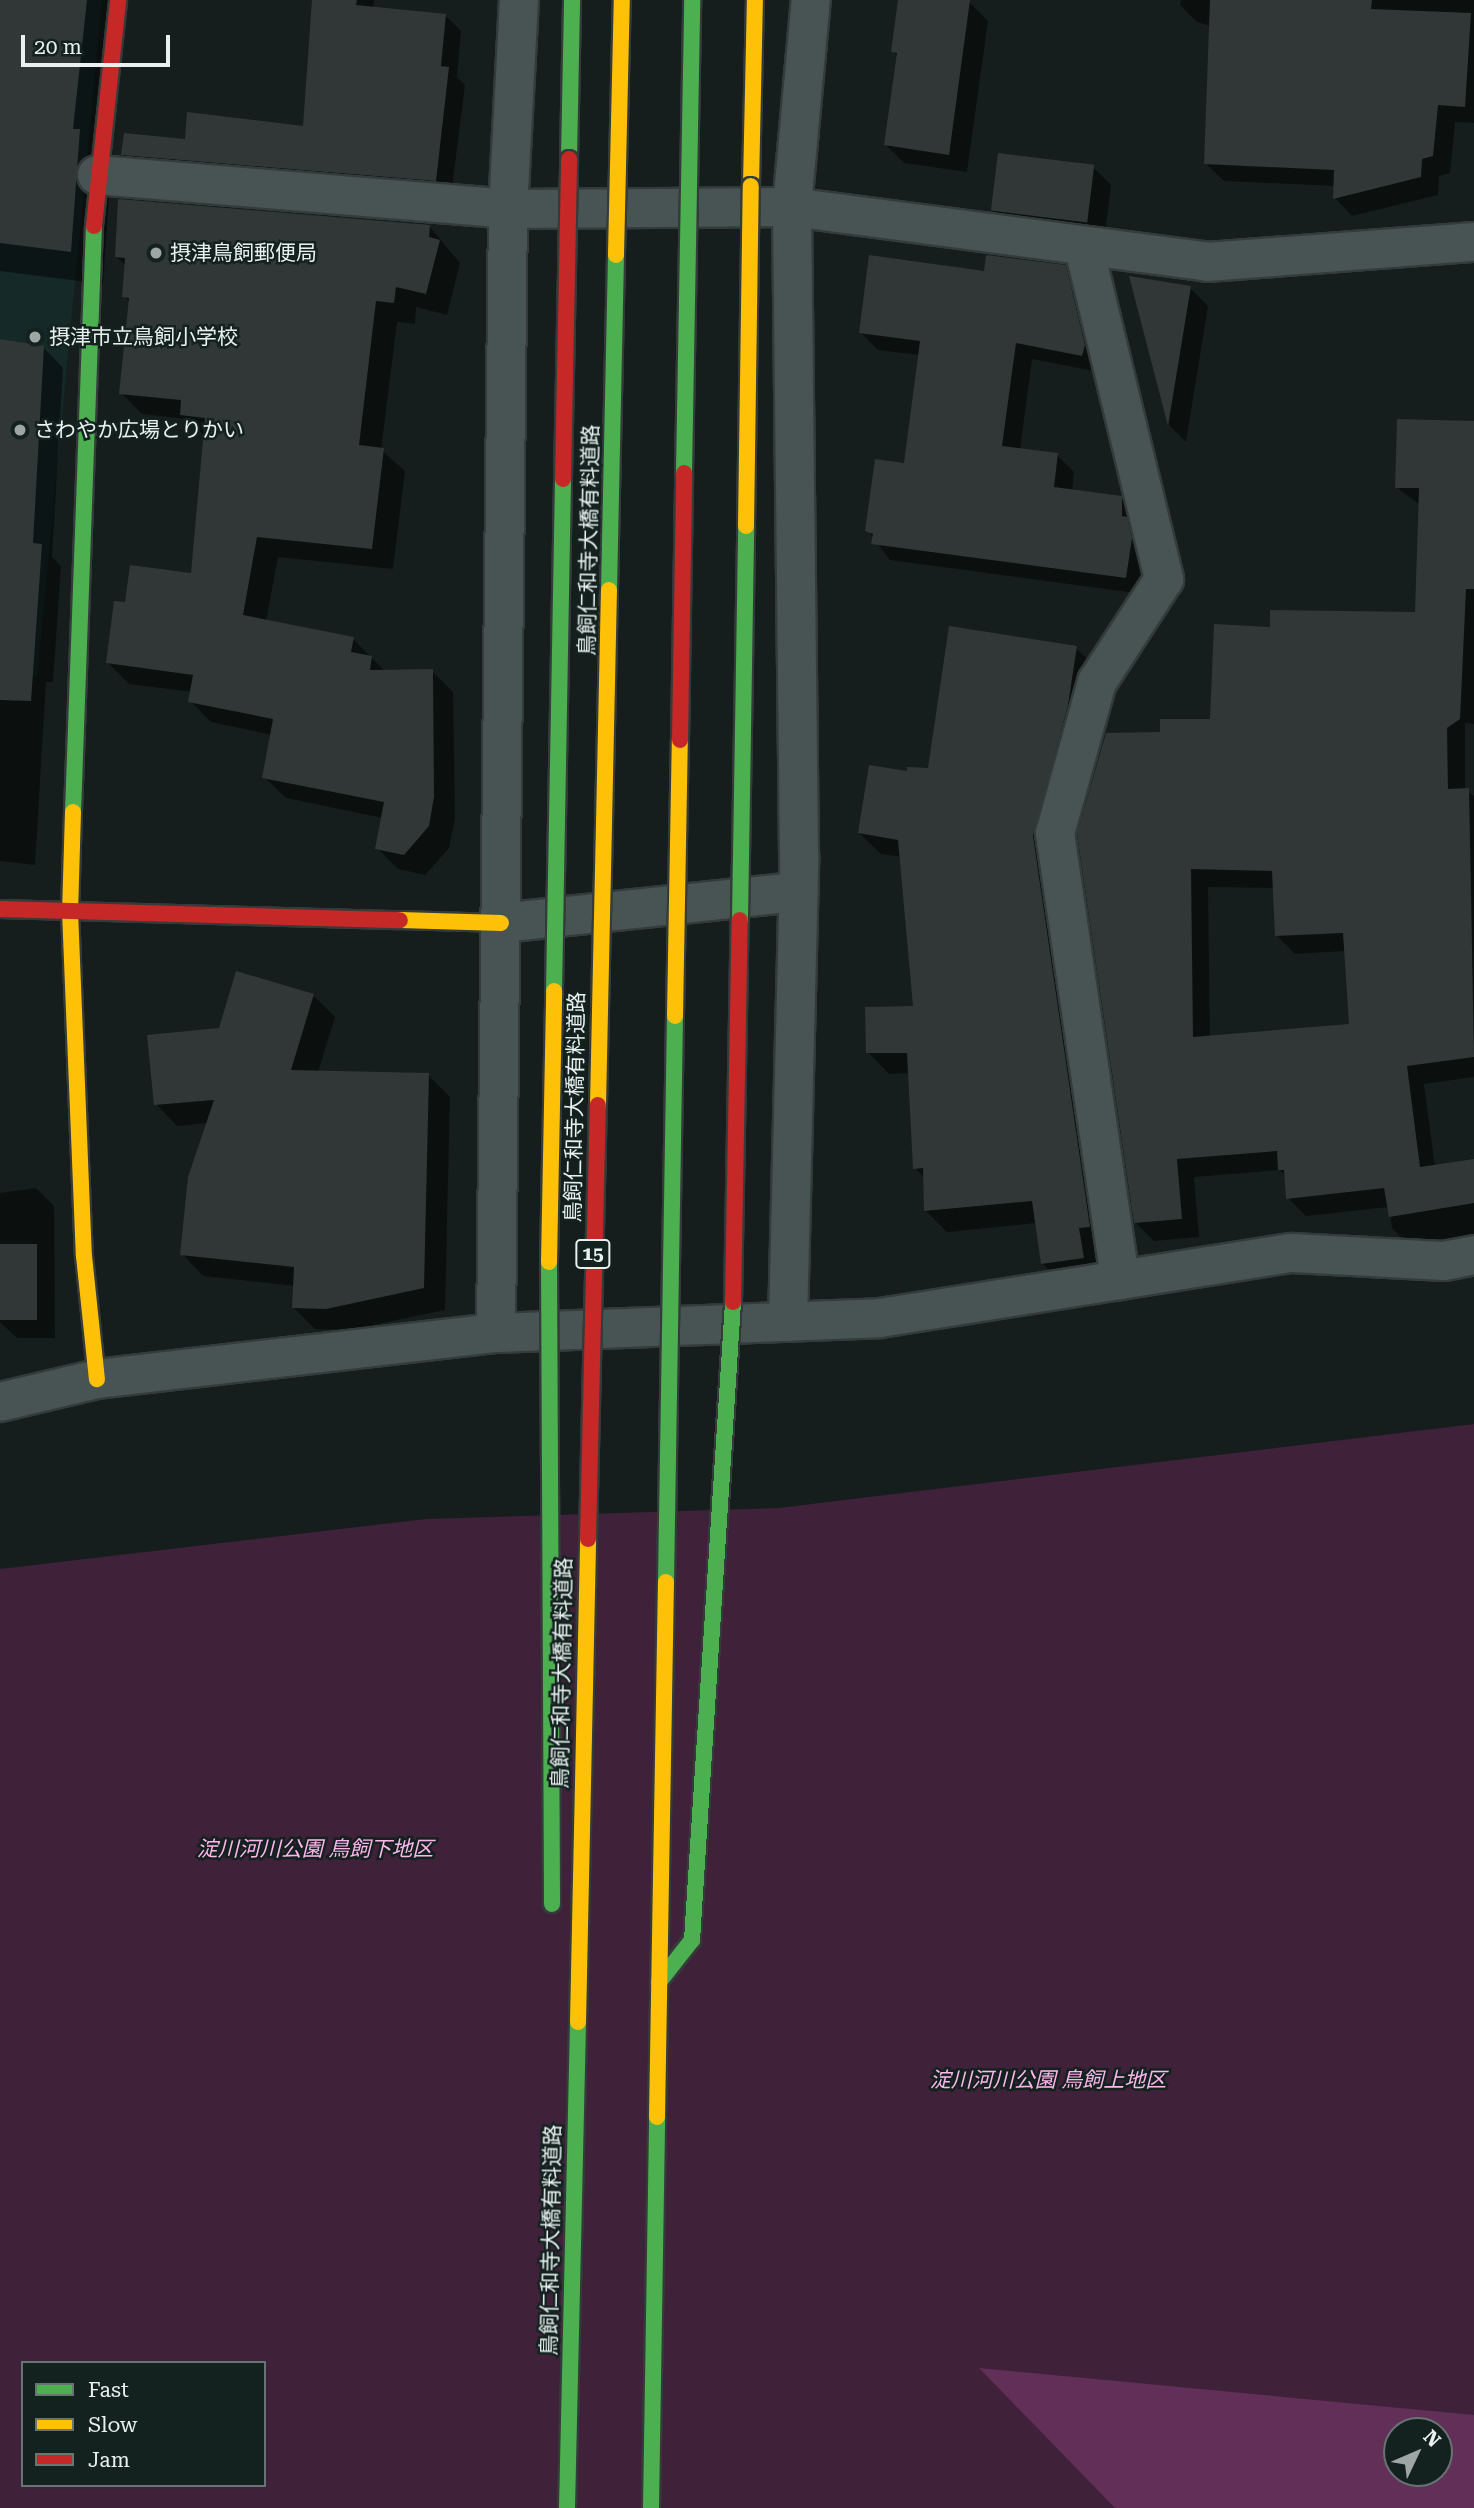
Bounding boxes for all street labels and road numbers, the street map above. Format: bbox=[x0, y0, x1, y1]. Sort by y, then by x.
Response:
street label: 鳥飼仁和寺大橋有料道路 bbox=[574, 424, 604, 656]
street label: 鳥飼仁和寺大橋有料道路 bbox=[560, 991, 590, 1223]
road number: 15 bbox=[574, 1238, 612, 1270]
street label: 鳥飼仁和寺大橋有料道路 bbox=[547, 1557, 577, 1789]
street label: 鳥飼仁和寺大橋有料道路 bbox=[536, 2124, 566, 2356]

